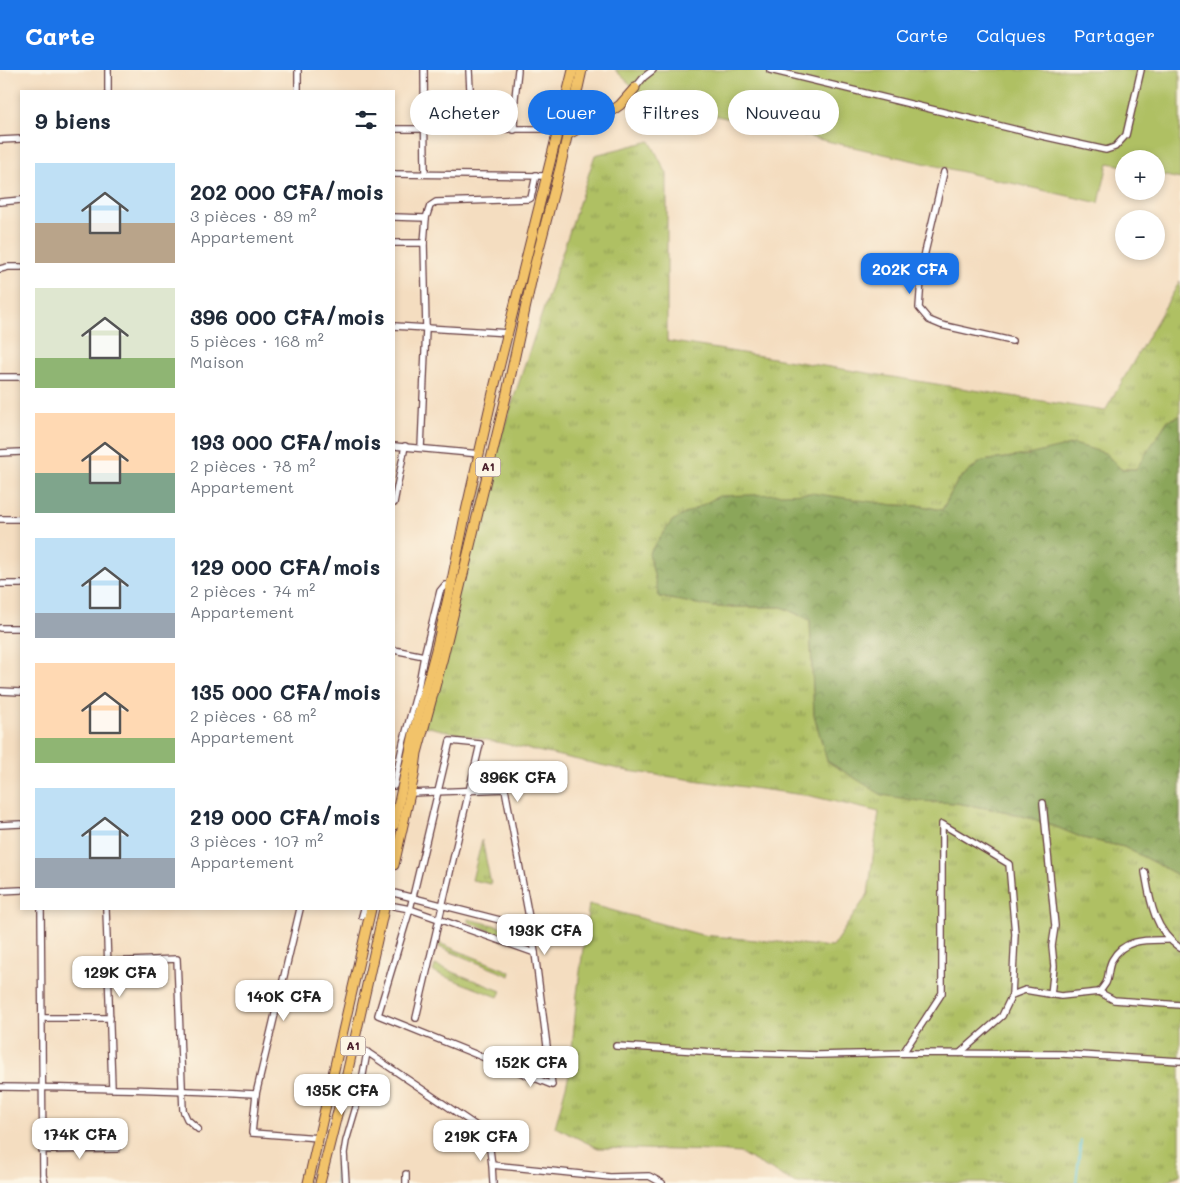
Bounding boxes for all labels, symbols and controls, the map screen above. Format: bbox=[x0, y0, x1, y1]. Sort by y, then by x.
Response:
text: Carte bbox=[25, 20, 95, 51]
text: Carte bbox=[896, 23, 948, 47]
text: Calques bbox=[976, 23, 1046, 47]
text: Partager bbox=[1074, 23, 1155, 47]
chip: Acheter bbox=[410, 90, 518, 135]
chip: Louer bbox=[528, 90, 615, 135]
chip: Filtres bbox=[625, 90, 718, 135]
chip: Nouveau bbox=[728, 90, 839, 135]
icon: filters bbox=[352, 106, 380, 134]
text: 9 biens bbox=[35, 107, 111, 134]
map controls bbox=[1115, 150, 1165, 260]
button: + bbox=[1115, 150, 1165, 200]
text: 202 000 CFA/mois bbox=[190, 178, 384, 205]
icon: home bbox=[75, 183, 135, 243]
text: 3 pièces · 89 m² bbox=[190, 205, 317, 226]
button: − bbox=[1115, 210, 1165, 260]
text: Appartement bbox=[190, 226, 294, 247]
pin: 202K CFA bbox=[858, 252, 962, 295]
text: 202K CFA bbox=[872, 258, 948, 279]
text: 396 000 CFA/mois bbox=[190, 303, 385, 330]
icon: home bbox=[75, 308, 135, 368]
text: 5 pièces · 168 m² bbox=[190, 330, 324, 351]
text: Maison bbox=[190, 351, 244, 372]
text: 193 000 CFA/mois bbox=[190, 428, 381, 455]
icon: home bbox=[75, 433, 135, 493]
text: 2 pièces · 78 m² bbox=[190, 455, 316, 476]
road number: A1 bbox=[476, 458, 500, 477]
text: Appartement bbox=[190, 476, 294, 497]
text: 129 000 CFA/mois bbox=[190, 553, 380, 580]
icon: home bbox=[75, 558, 135, 618]
text: 2 pièces · 74 m² bbox=[190, 580, 315, 601]
text: Appartement bbox=[190, 601, 294, 622]
text: 135 000 CFA/mois bbox=[190, 678, 381, 705]
icon: home bbox=[75, 683, 135, 743]
text: 2 pièces · 68 m² bbox=[190, 705, 316, 726]
text: Appartement bbox=[190, 726, 294, 747]
pin: 396K CFA bbox=[466, 760, 570, 803]
text: 396K CFA bbox=[480, 766, 556, 787]
text: 219 000 CFA/mois bbox=[190, 803, 380, 830]
icon: home bbox=[75, 808, 135, 868]
text: 3 pièces · 107 m² bbox=[190, 830, 323, 851]
text: Appartement bbox=[190, 851, 294, 872]
pin: 193K CFA bbox=[493, 914, 597, 956]
text: 193K CFA bbox=[508, 919, 582, 940]
pin: 129K CFA bbox=[68, 956, 172, 998]
text: 129K CFA bbox=[83, 961, 157, 982]
pin: 140K CFA bbox=[232, 980, 336, 1022]
text: 140K CFA bbox=[246, 985, 322, 1006]
road number: A1 bbox=[340, 1036, 366, 1056]
pin: 152K CFA bbox=[479, 1046, 583, 1088]
text: 152K CFA bbox=[494, 1051, 568, 1072]
pin: 135K CFA bbox=[290, 1074, 394, 1116]
text: 135K CFA bbox=[305, 1079, 379, 1100]
pin: 174K CFA bbox=[28, 1118, 132, 1160]
pin: 219K CFA bbox=[429, 1120, 533, 1162]
text: 174K CFA bbox=[43, 1123, 117, 1144]
text: 219K CFA bbox=[444, 1125, 518, 1146]

